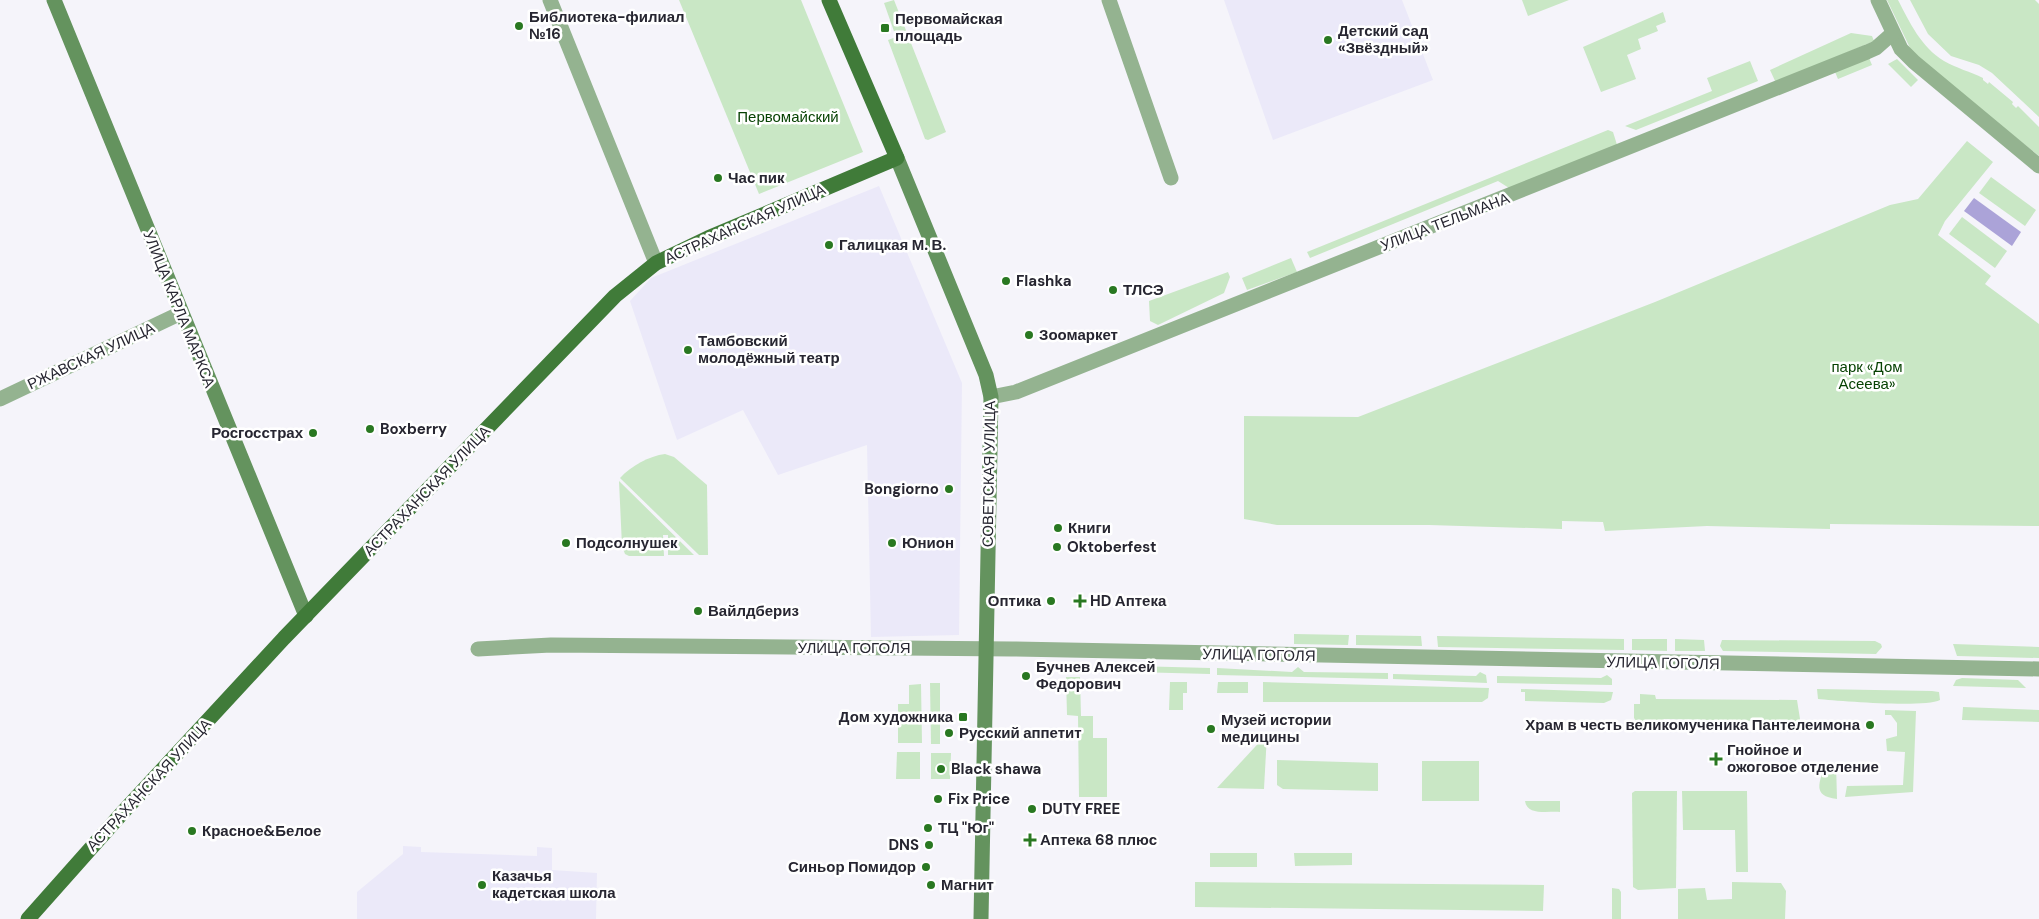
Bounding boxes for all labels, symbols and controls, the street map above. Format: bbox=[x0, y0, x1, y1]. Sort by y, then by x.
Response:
place label: Библиотека-филиал №16 bbox=[529, 7, 685, 44]
place label: Первомайская площадь bbox=[895, 9, 1003, 46]
marker: Библиотека-филиал №16 bbox=[513, 20, 525, 32]
place label: Детский сад «Звёздный» bbox=[1338, 21, 1429, 58]
marker: Первомайская площадь bbox=[879, 22, 891, 34]
marker: Детский сад «Звёздный» bbox=[1322, 34, 1334, 46]
park label: Первомайский bbox=[737, 107, 839, 127]
place label: Час пик bbox=[728, 168, 785, 188]
marker: Час пик bbox=[712, 172, 724, 184]
street label: АСТРАХАНСКАЯ УЛИЦА bbox=[661, 179, 829, 269]
street label: УЛИЦА ТЕЛЬМАНА bbox=[1378, 188, 1512, 256]
street label: УЛИЦА КАРЛА МАРКСА bbox=[138, 227, 220, 391]
place label: Галицкая М. В. bbox=[839, 235, 946, 255]
marker: Галицкая М. В. bbox=[823, 239, 835, 251]
place label: Flashka bbox=[1016, 271, 1072, 291]
marker: Flashka bbox=[1000, 275, 1012, 287]
place label: ТЛСЭ bbox=[1123, 280, 1164, 300]
marker: ТЛСЭ bbox=[1107, 284, 1119, 296]
street label: РЖАВСКАЯ УЛИЦА bbox=[24, 318, 158, 394]
place label: Зоомаркет bbox=[1039, 325, 1118, 345]
marker: Зоомаркет bbox=[1023, 329, 1035, 341]
place label: Тамбовский молодёжный театр bbox=[698, 331, 840, 368]
marker: Тамбовский молодёжный театр bbox=[682, 344, 694, 356]
park label: парк «Дом Асеева» bbox=[1831, 357, 1903, 394]
street label: СОВЕТСКАЯ УЛИЦА bbox=[978, 401, 1000, 547]
place label: Boxberry bbox=[380, 419, 447, 439]
street label: АСТРАХАНСКАЯ УЛИЦА bbox=[359, 421, 495, 561]
place label: Росгосстрах bbox=[211, 423, 304, 443]
marker: Boxberry bbox=[364, 423, 376, 435]
marker: Росгосстрах bbox=[307, 427, 319, 439]
place label: Bongiorno bbox=[864, 479, 939, 499]
marker: Bongiorno bbox=[943, 483, 955, 495]
place label: Книги bbox=[1068, 518, 1111, 538]
marker: Книги bbox=[1052, 522, 1064, 534]
place label: Подсолнушек bbox=[576, 533, 678, 553]
place label: Юнион bbox=[902, 533, 954, 553]
marker: Подсолнушек bbox=[560, 537, 572, 549]
marker: Юнион bbox=[886, 537, 898, 549]
place label: Oktoberfest bbox=[1067, 537, 1156, 557]
marker: Oktoberfest bbox=[1051, 541, 1063, 553]
place label: Оптика bbox=[988, 591, 1042, 611]
place label: HD Аптека bbox=[1090, 591, 1167, 611]
marker: Оптика bbox=[1045, 595, 1057, 607]
marker: HD Аптека bbox=[1074, 595, 1086, 607]
place label: Вайлдбериз bbox=[708, 601, 799, 621]
marker: Вайлдбериз bbox=[692, 605, 704, 617]
street label: УЛИЦА ГОГОЛЯ bbox=[797, 638, 911, 658]
street label: УЛИЦА ГОГОЛЯ bbox=[1202, 644, 1316, 666]
street label: УЛИЦА ГОГОЛЯ bbox=[1606, 652, 1720, 674]
place label: Бучнев Алексей Федорович bbox=[1036, 657, 1156, 694]
marker: Бучнев Алексей Федорович bbox=[1020, 670, 1032, 682]
place label: Дом художника bbox=[839, 707, 954, 727]
place label: Музей истории медицины bbox=[1221, 710, 1331, 747]
marker: Дом художника bbox=[957, 711, 969, 723]
street label: АСТРАХАНСКАЯ УЛИЦА bbox=[82, 714, 216, 856]
place label: Храм в честь великомученика Пантелеимона bbox=[1525, 715, 1861, 735]
marker: Храм в честь великомученика Пантелеимона bbox=[1864, 719, 1876, 731]
place label: Русский аппетит bbox=[959, 723, 1082, 743]
marker: Музей истории медицины bbox=[1205, 723, 1217, 735]
marker: Русский аппетит bbox=[943, 727, 955, 739]
place label: Гнойное и ожоговое отделение bbox=[1727, 740, 1879, 777]
marker: Гнойное и ожоговое отделение bbox=[1709, 752, 1723, 766]
place label: Black shawa bbox=[951, 759, 1041, 779]
marker: Black shawa bbox=[935, 763, 947, 775]
place label: Fix Price bbox=[948, 789, 1010, 809]
marker: Fix Price bbox=[932, 793, 944, 805]
place label: DUTY FREE bbox=[1042, 799, 1120, 819]
marker: DUTY FREE bbox=[1026, 803, 1038, 815]
place label: ТЦ "Юг" bbox=[938, 818, 994, 838]
place label: Красное&Белое bbox=[202, 821, 321, 841]
marker: ТЦ "Юг" bbox=[922, 822, 934, 834]
marker: Красное&Белое bbox=[186, 825, 198, 837]
place label: Аптека 68 плюс bbox=[1040, 830, 1157, 850]
marker: Аптека 68 плюс bbox=[1024, 834, 1036, 846]
place label: DNS bbox=[888, 835, 919, 855]
marker: DNS bbox=[923, 839, 935, 851]
place label: Синьор Помидор bbox=[788, 857, 916, 877]
marker: Синьор Помидор bbox=[920, 861, 932, 873]
place label: Казачья кадетская школа bbox=[492, 866, 616, 903]
place label: Магнит bbox=[941, 875, 994, 895]
marker: Казачья кадетская школа bbox=[476, 879, 488, 891]
marker: Магнит bbox=[925, 879, 937, 891]

